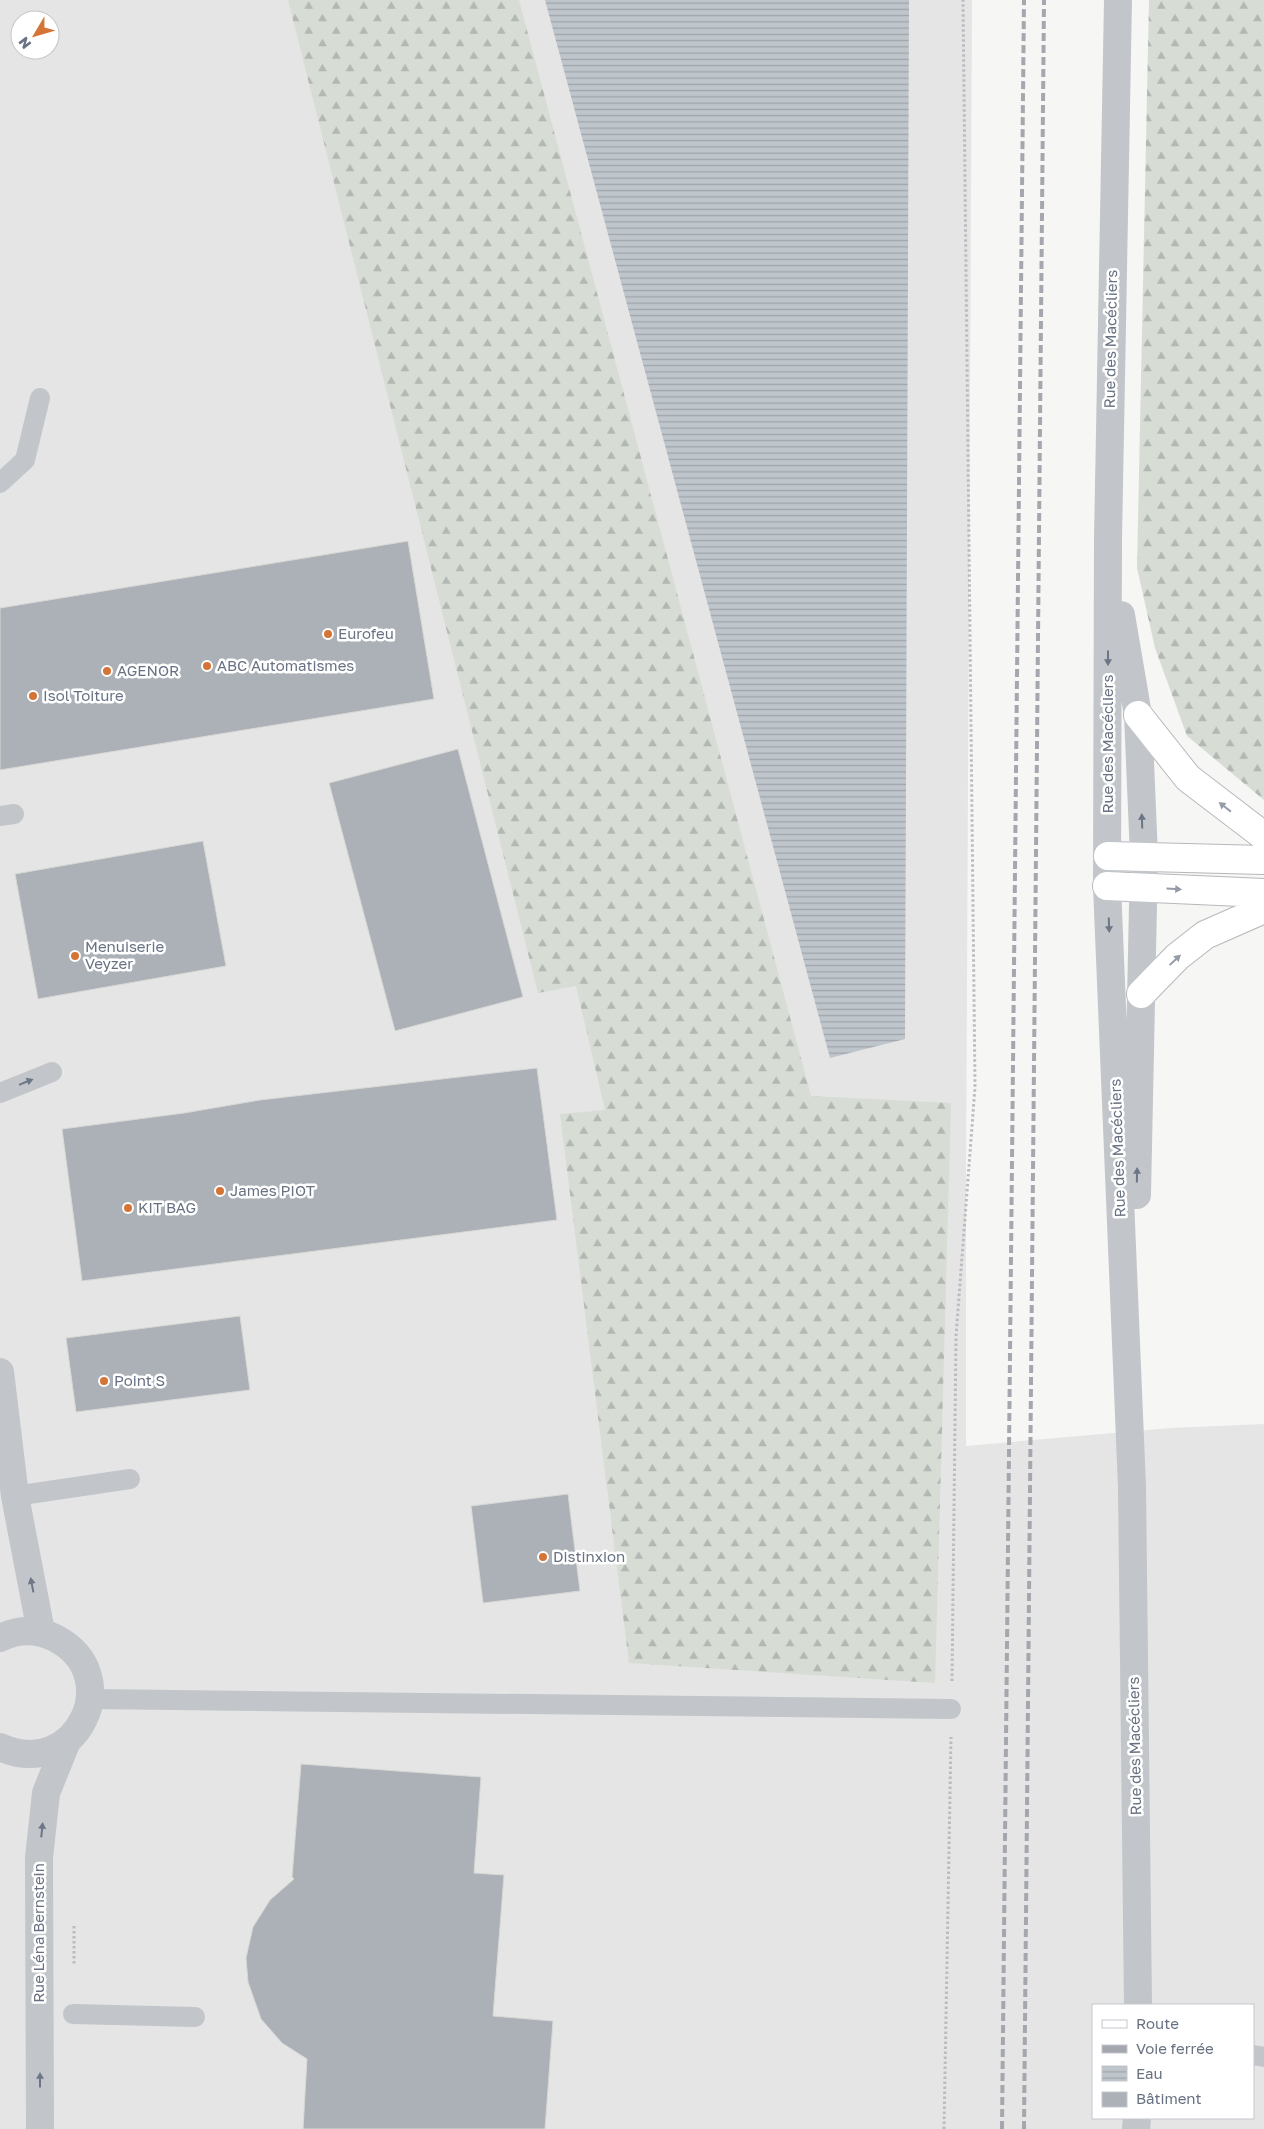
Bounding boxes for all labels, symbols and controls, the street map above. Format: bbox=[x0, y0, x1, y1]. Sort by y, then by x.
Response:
north arrow bbox=[10, 10, 60, 60]
text: N bbox=[14, 34, 34, 53]
street label: Rue des Macécliers bbox=[1100, 269, 1120, 409]
place label: Eurofeu bbox=[338, 624, 394, 642]
marker: Eurofeu bbox=[322, 628, 334, 640]
one-way arrow bbox=[1104, 650, 1112, 666]
place label: ABC Automatismes bbox=[217, 656, 354, 674]
marker: ABC Automatismes bbox=[201, 660, 213, 672]
place label: AGENOR bbox=[117, 661, 179, 679]
marker: AGENOR bbox=[101, 665, 113, 677]
street label: Rue des Macécliers bbox=[1098, 675, 1116, 813]
place label: Isol Toiture bbox=[43, 686, 124, 704]
marker: Isol Toiture bbox=[27, 690, 39, 702]
one-way arrow bbox=[1219, 801, 1232, 812]
one-way arrow bbox=[1138, 812, 1146, 828]
one-way arrow bbox=[1166, 886, 1182, 894]
one-way arrow bbox=[1105, 917, 1113, 933]
place label: Menuiserie Veyzer bbox=[85, 937, 164, 972]
marker: Menuiserie Veyzer bbox=[69, 950, 81, 962]
one-way arrow bbox=[1169, 954, 1181, 965]
one-way arrow bbox=[19, 1078, 33, 1086]
street label: Rue des Macécliers bbox=[1106, 1078, 1128, 1218]
one-way arrow bbox=[1133, 1167, 1141, 1183]
place label: James PIOT bbox=[230, 1181, 315, 1199]
marker: James PIOT bbox=[214, 1185, 226, 1197]
place label: KIT BAG bbox=[138, 1198, 196, 1216]
marker: KIT BAG bbox=[122, 1202, 134, 1214]
place label: Point S bbox=[114, 1371, 165, 1389]
marker: Point S bbox=[98, 1375, 110, 1387]
place label: Distinxion bbox=[553, 1547, 625, 1565]
marker: Distinxion bbox=[537, 1551, 549, 1563]
one-way arrow bbox=[28, 1577, 36, 1592]
street label: Rue des Macécliers bbox=[1124, 1676, 1144, 1816]
one-way arrow bbox=[38, 1822, 46, 1838]
street label: Rue Léna Bernstein bbox=[29, 1863, 47, 2003]
legend bbox=[1092, 2004, 1254, 2119]
text: Route bbox=[1136, 2014, 1179, 2032]
text: Voie ferrée bbox=[1136, 2039, 1214, 2057]
text: Eau bbox=[1136, 2064, 1163, 2082]
one-way arrow bbox=[36, 2072, 44, 2088]
text: Bâtiment bbox=[1136, 2089, 1201, 2107]

